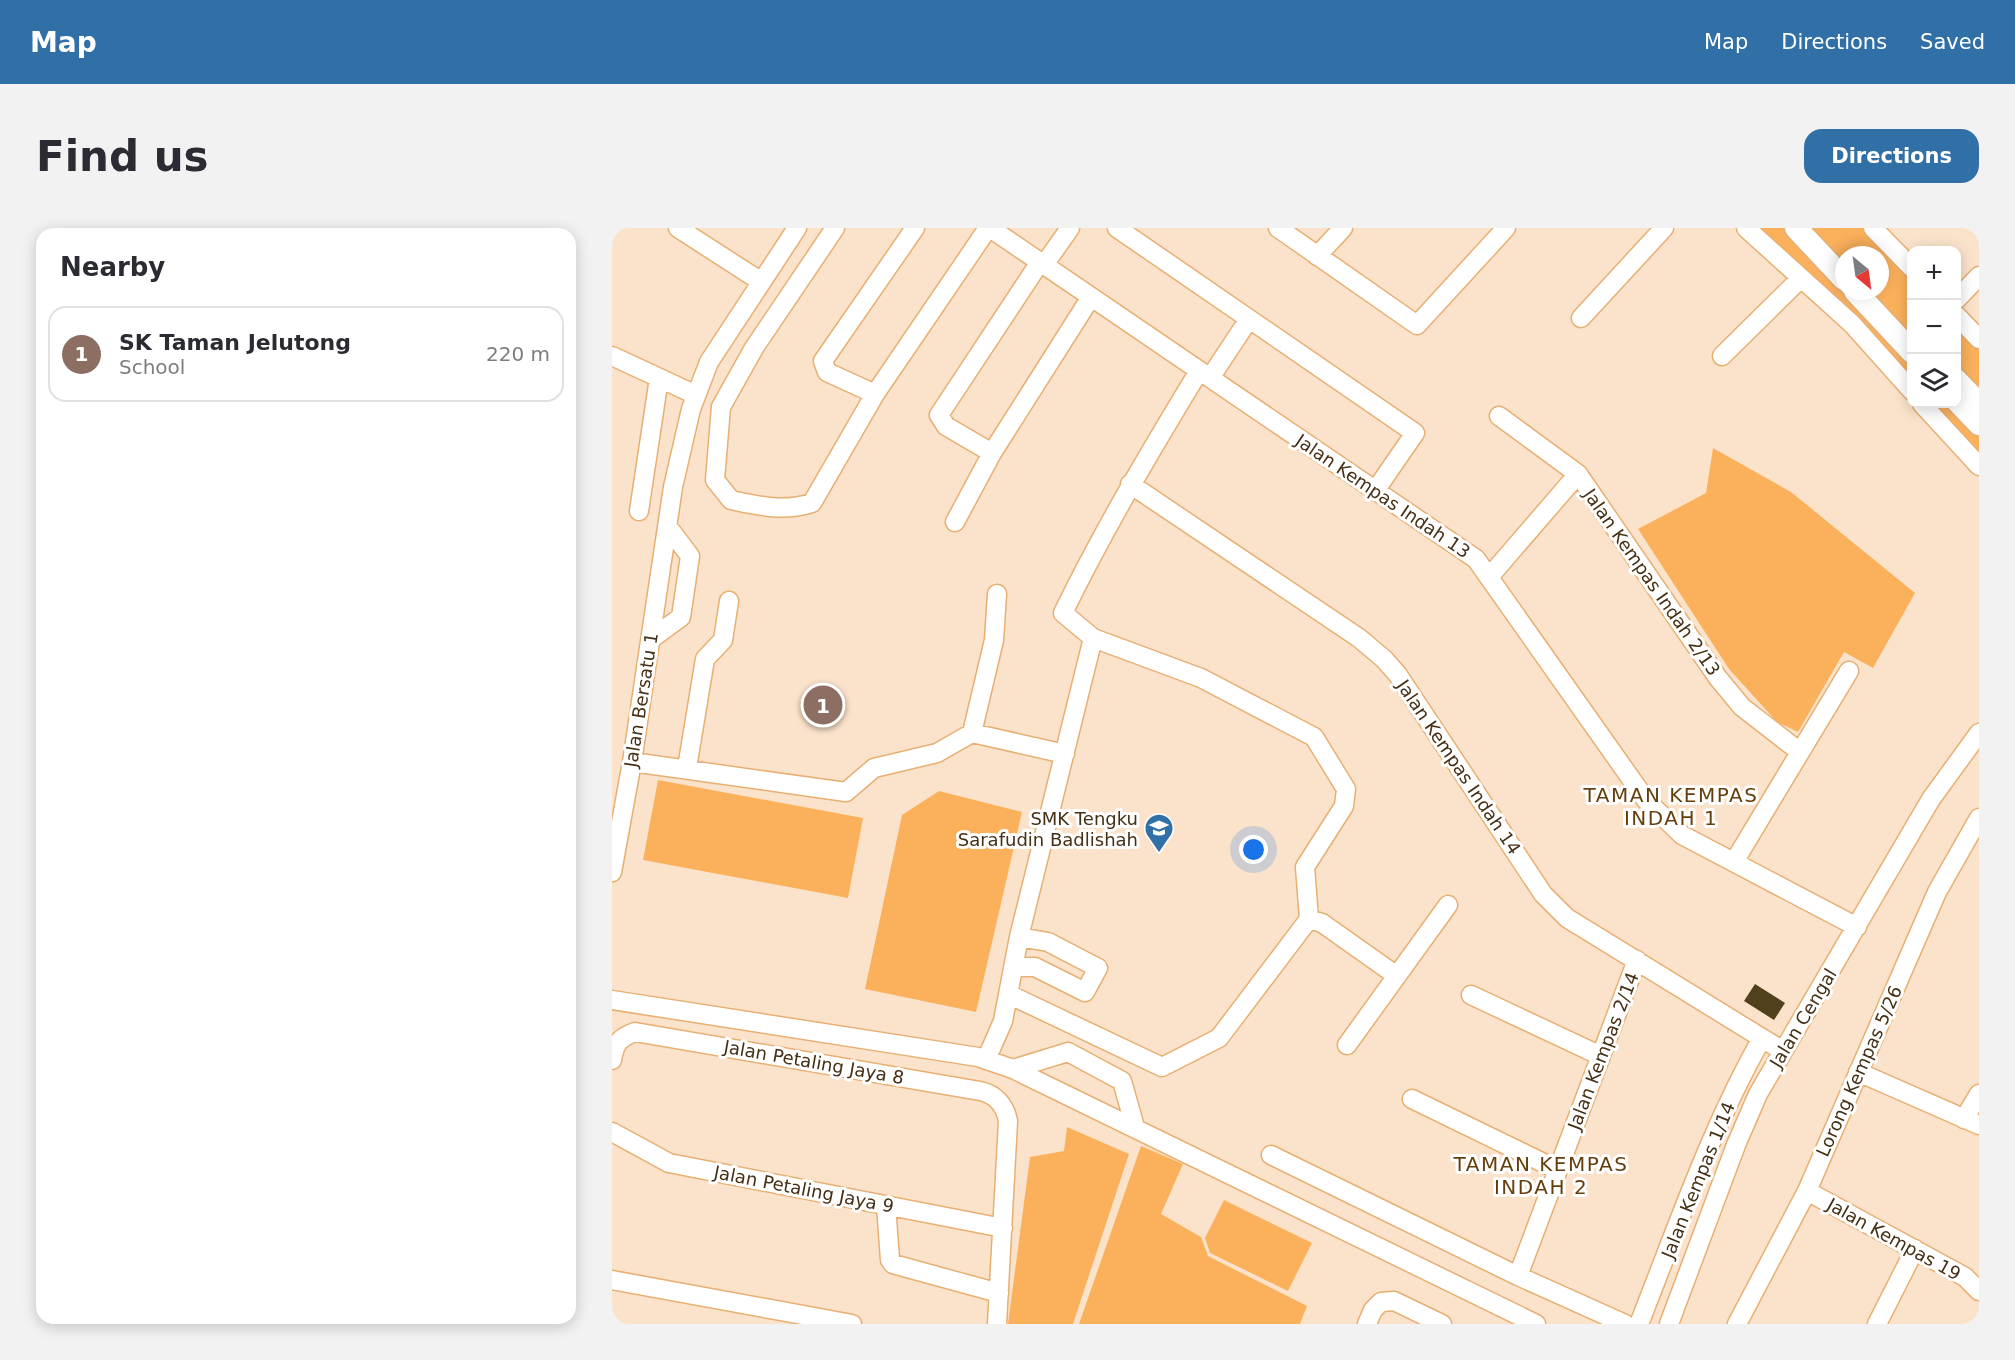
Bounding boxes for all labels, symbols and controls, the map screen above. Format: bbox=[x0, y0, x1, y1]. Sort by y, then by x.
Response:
text: Map bbox=[30, 26, 97, 59]
text: Map bbox=[1704, 30, 1748, 54]
text: Directions bbox=[1781, 30, 1887, 54]
text: Saved bbox=[1920, 30, 1985, 54]
button: Directions bbox=[1804, 129, 1979, 183]
text: Find us bbox=[36, 132, 209, 181]
north arrow bbox=[1835, 246, 1889, 300]
map controls bbox=[1907, 246, 1961, 408]
button: + bbox=[1907, 246, 1961, 300]
text: Nearby bbox=[60, 252, 165, 282]
button: − bbox=[1907, 300, 1961, 354]
text: SK Taman Jelutong bbox=[119, 330, 351, 355]
text: 1 bbox=[75, 342, 88, 366]
text: 220 m bbox=[486, 342, 550, 366]
button: layers bbox=[1907, 354, 1961, 408]
text: School bbox=[119, 355, 185, 379]
street label: Jalan Kempas Indah 13 bbox=[1291, 429, 1474, 562]
street label: Jalan Kempas Indah 2/13 bbox=[1579, 484, 1725, 679]
street label: Jalan Bersatu 1 bbox=[620, 631, 662, 770]
street label: Jalan Kempas Indah 14 bbox=[1392, 675, 1525, 858]
pin: 1 bbox=[804, 682, 842, 728]
district label: TAMAN KEMPAS INDAH 1 bbox=[1583, 783, 1758, 830]
place label: SMK Tengku Sarafudin Badlishah bbox=[958, 808, 1138, 850]
school or university icon: SMK Tengku Sarafudin Badlishah bbox=[1143, 812, 1175, 854]
your location bbox=[1239, 835, 1268, 864]
street label: Jalan Cengal bbox=[1765, 965, 1841, 1072]
street label: Jalan Kempas 2/14 bbox=[1563, 969, 1643, 1134]
street label: Lorong Kempas 5/26 bbox=[1812, 982, 1906, 1160]
street label: Jalan Petaling Jaya 8 bbox=[721, 1036, 906, 1088]
street label: Jalan Kempas 1/14 bbox=[1657, 1099, 1739, 1262]
district label: TAMAN KEMPAS INDAH 2 bbox=[1453, 1152, 1628, 1199]
street label: Jalan Petaling Jaya 9 bbox=[711, 1161, 896, 1217]
street label: Jalan Kempas 19 bbox=[1823, 1193, 1964, 1284]

